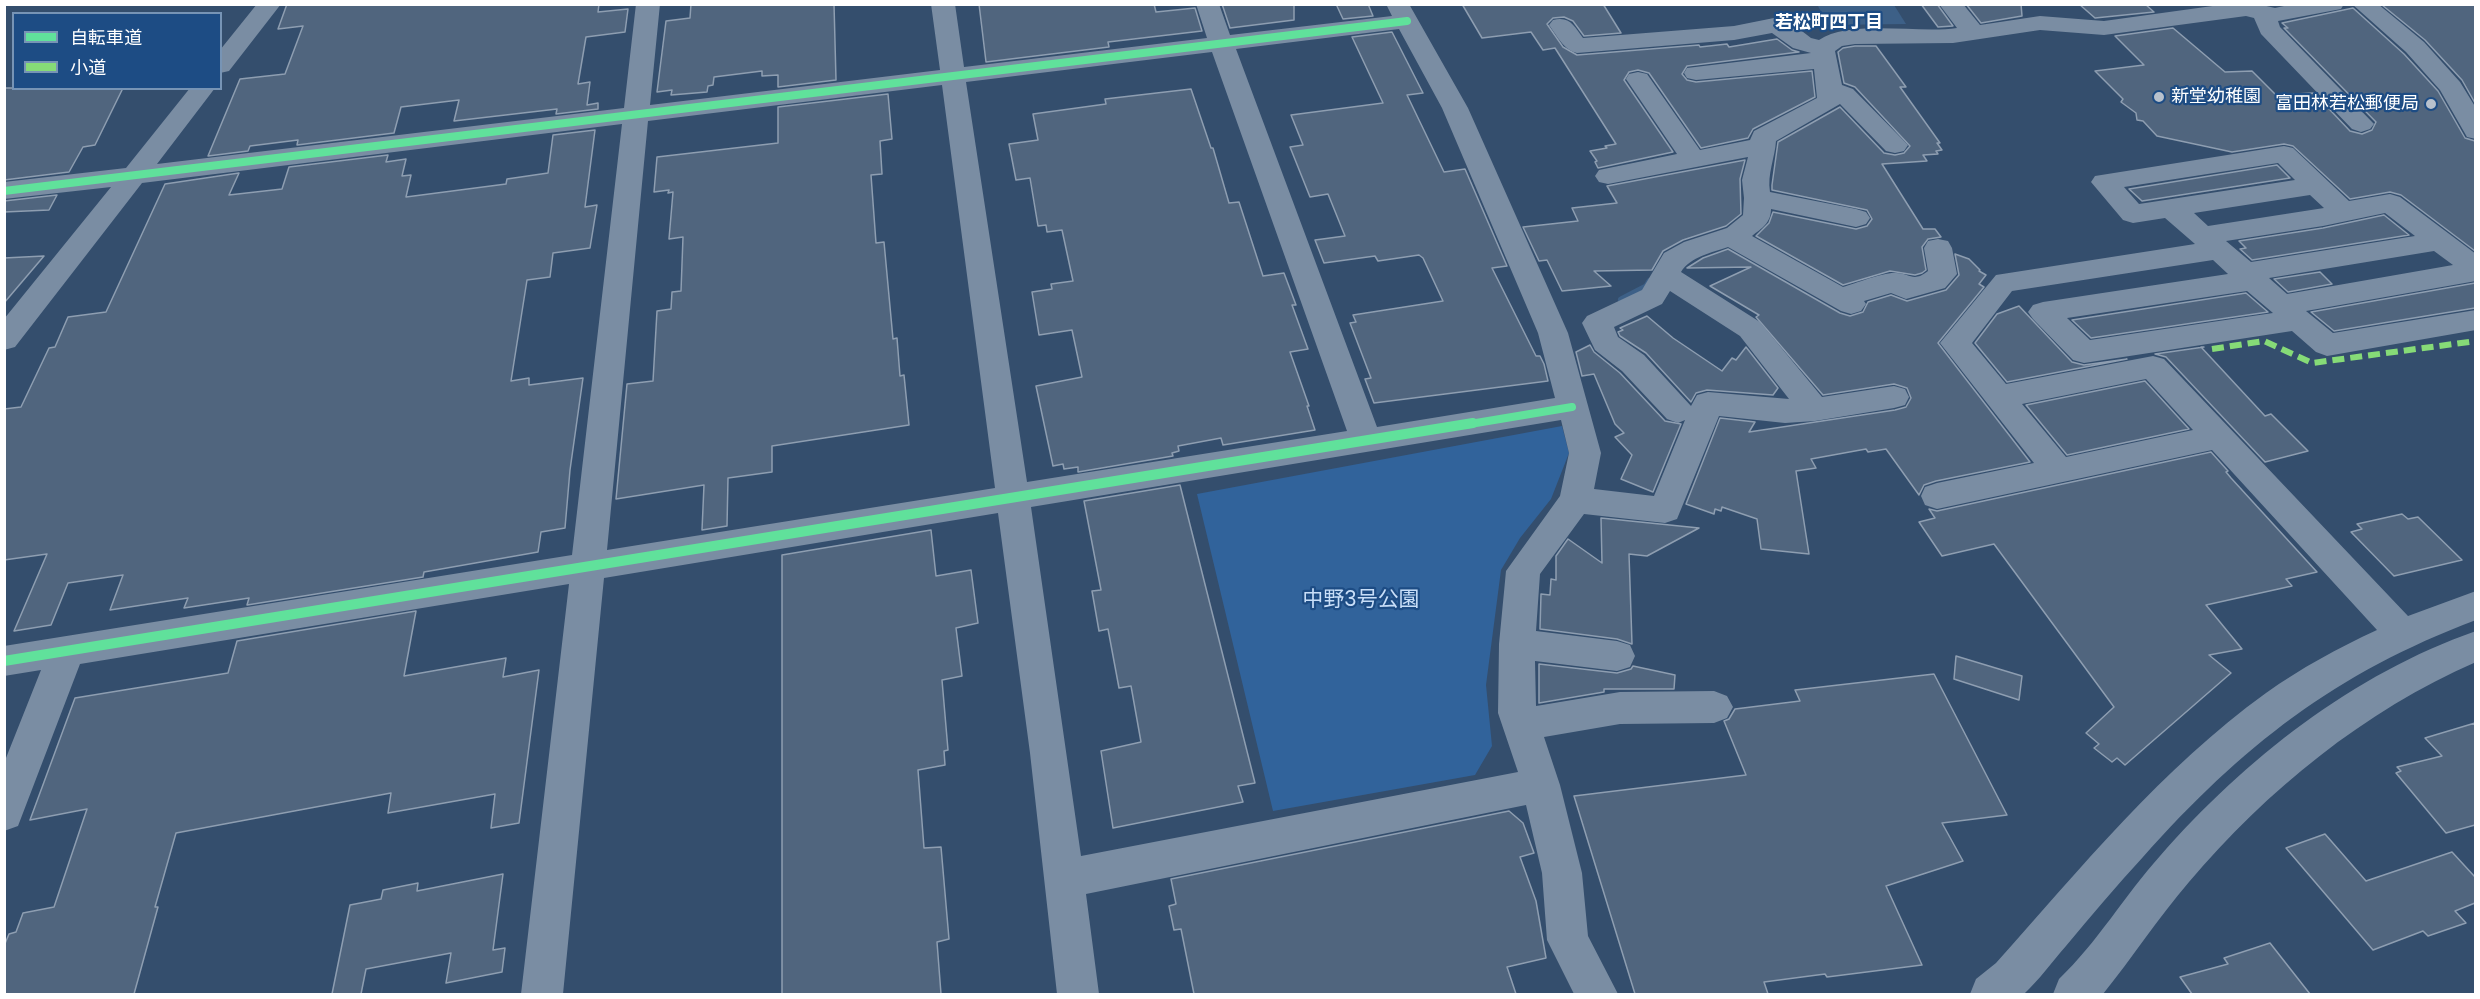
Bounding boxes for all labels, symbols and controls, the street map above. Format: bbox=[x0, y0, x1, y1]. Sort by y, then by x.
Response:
legend bbox=[12, 12, 222, 90]
district label: 若松町四丁目 bbox=[1775, 12, 1883, 34]
text: 自転車道 bbox=[70, 25, 142, 50]
text: 小道 bbox=[70, 55, 106, 80]
place label: 新堂幼稚園 bbox=[2171, 86, 2261, 108]
marker: 新堂幼稚園 bbox=[2152, 90, 2166, 104]
place label: 富田林若松郵便局 bbox=[2275, 93, 2419, 115]
marker: 富田林若松郵便局 bbox=[2424, 97, 2438, 111]
park label: 中野3号公園 bbox=[1302, 588, 1420, 614]

